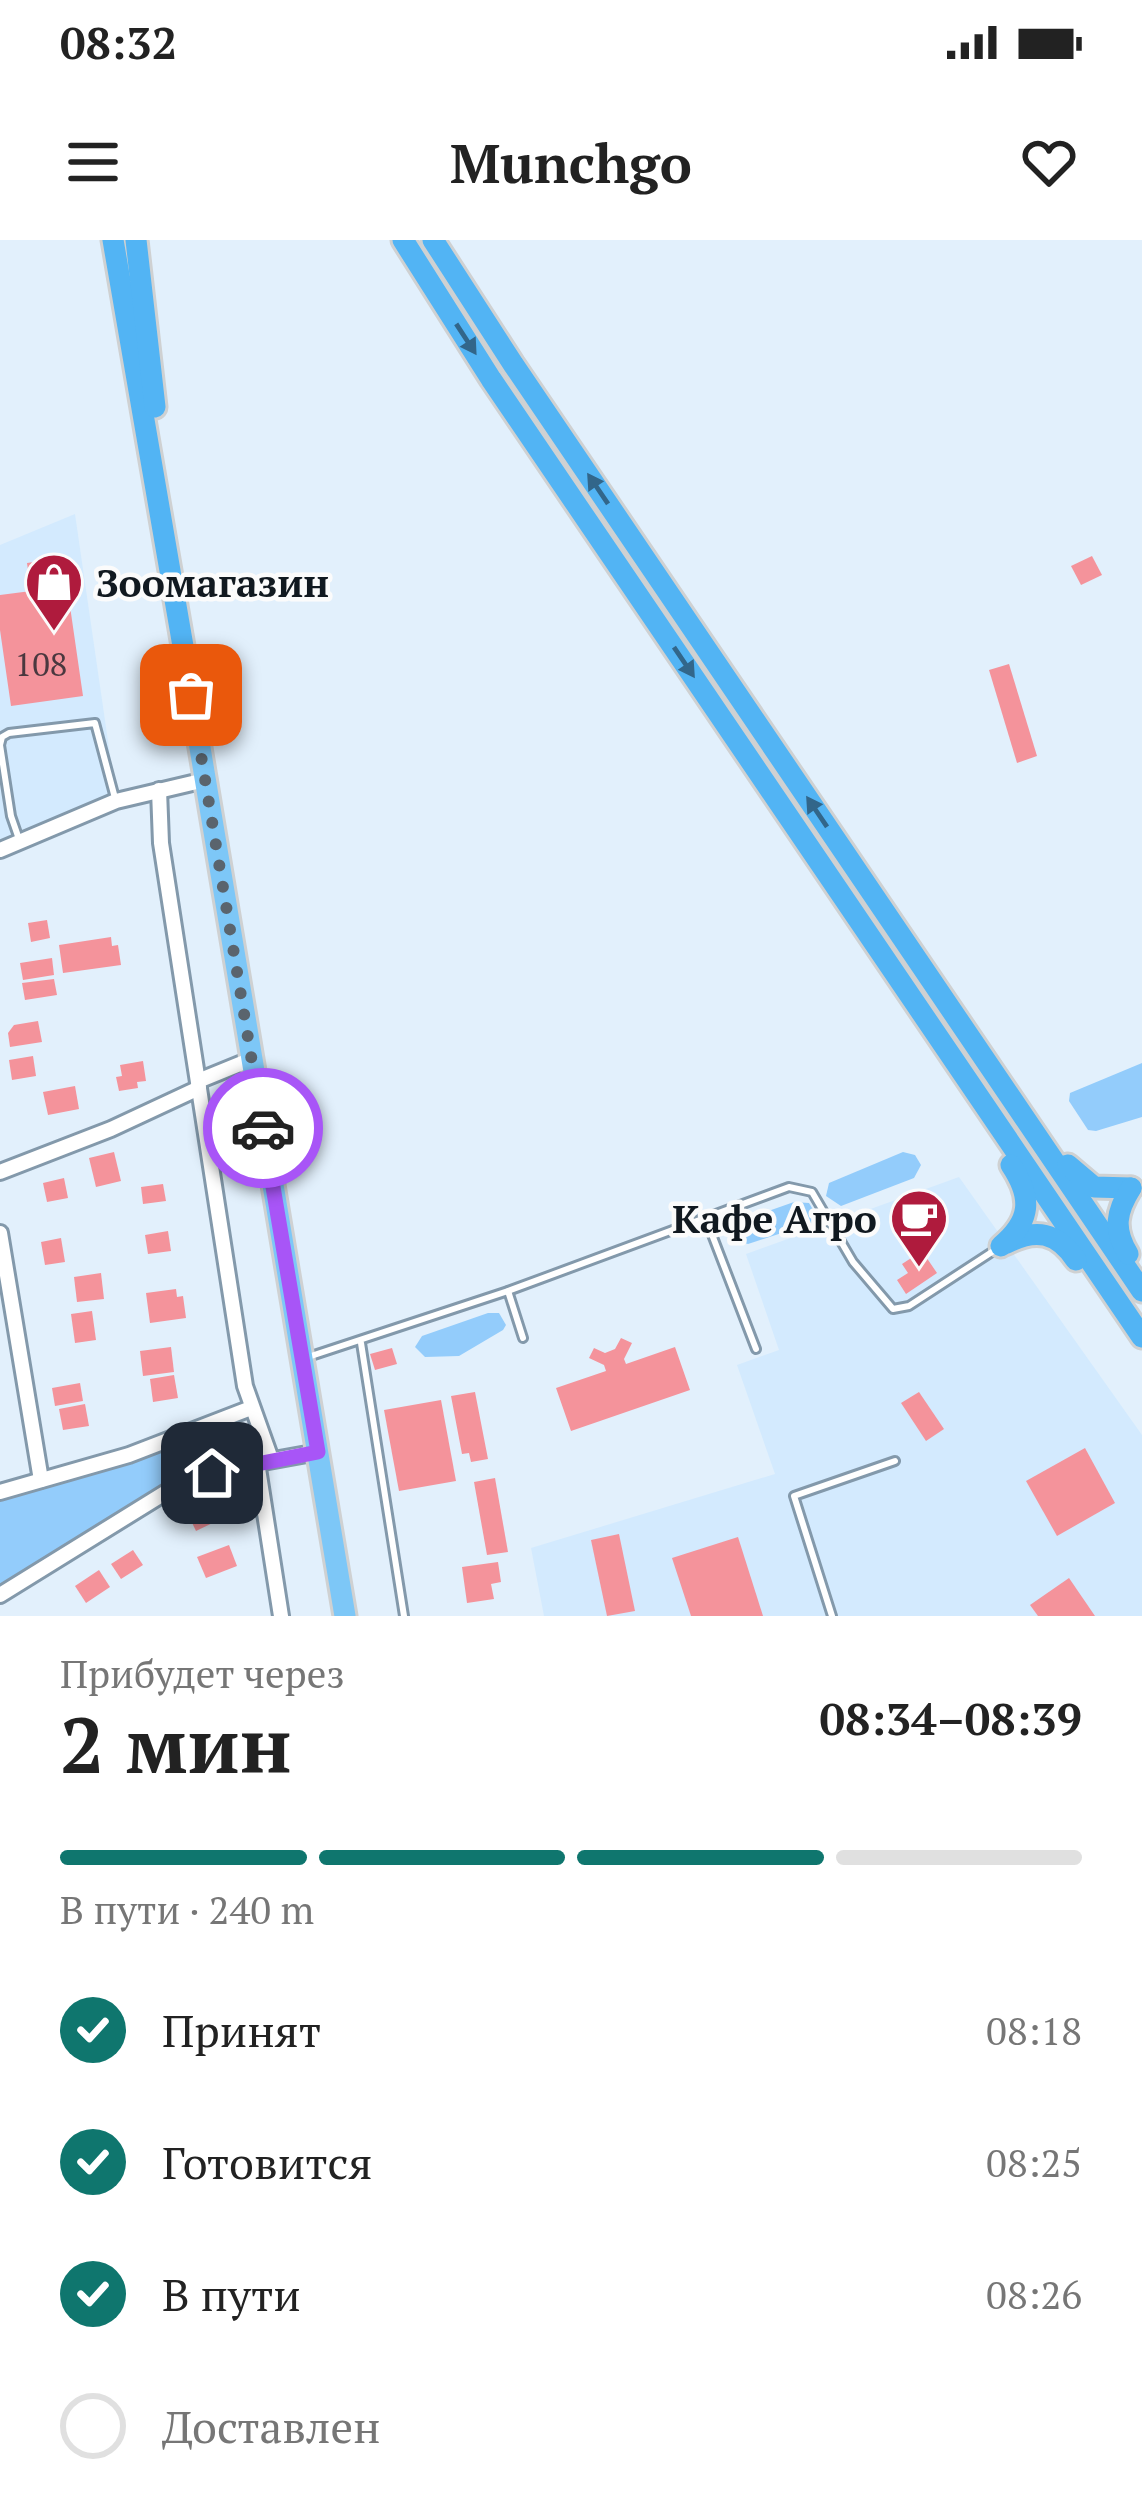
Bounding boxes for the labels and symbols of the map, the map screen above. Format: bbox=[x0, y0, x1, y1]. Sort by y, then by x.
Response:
one-way arrow bbox=[454, 322, 476, 355]
one-way arrow bbox=[587, 473, 610, 506]
shop icon: Зоомагазин bbox=[23, 551, 85, 633]
place label: Зоомагазин bbox=[96, 556, 329, 608]
house number: 108 bbox=[15, 642, 67, 685]
pin bbox=[140, 644, 242, 746]
one-way arrow bbox=[671, 646, 694, 678]
one-way arrow bbox=[806, 796, 828, 829]
courier bbox=[203, 1068, 323, 1188]
cafe icon: Кафе Агро bbox=[888, 1187, 950, 1269]
place label: Кафе Агро bbox=[672, 1192, 877, 1244]
pin bbox=[161, 1422, 263, 1524]

